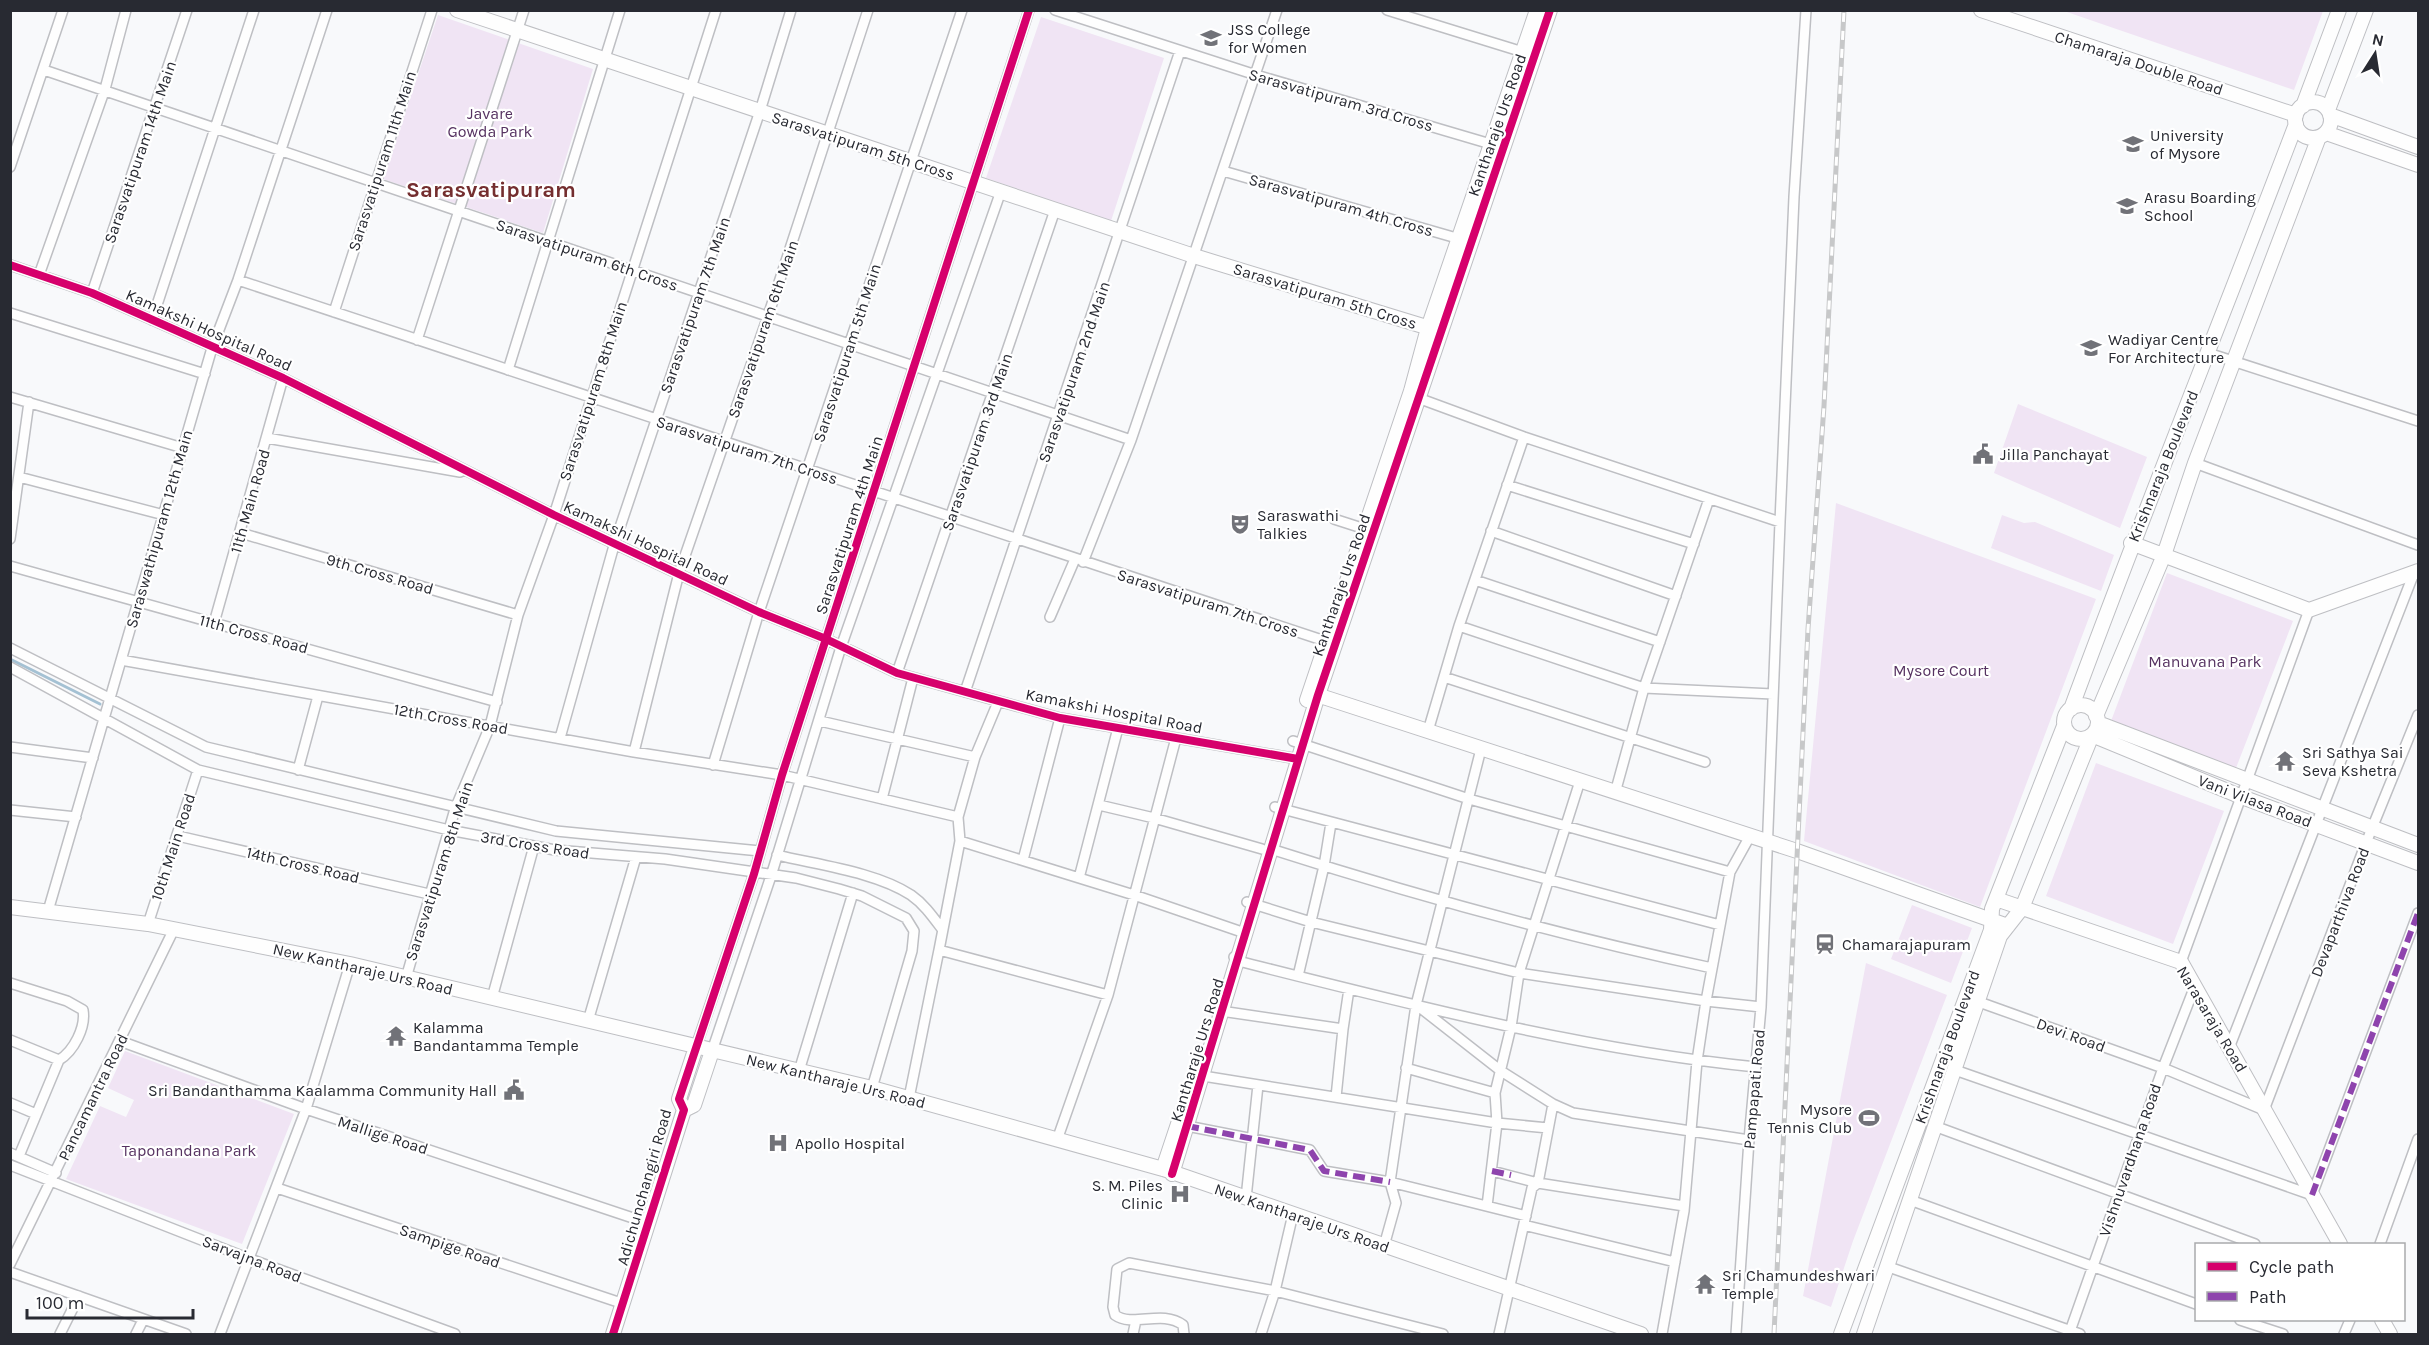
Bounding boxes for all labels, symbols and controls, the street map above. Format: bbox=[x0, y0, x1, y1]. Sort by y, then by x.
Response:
place label: JSS College for Women bbox=[1228, 20, 1311, 57]
north arrow bbox=[2345, 24, 2405, 84]
school or university icon: JSS College for Women bbox=[1199, 26, 1223, 50]
street label: Chamaraja Double Road bbox=[2052, 27, 2226, 99]
text: N bbox=[2370, 29, 2386, 50]
street label: Kantharaje Urs Road bbox=[1464, 51, 1530, 199]
street label: Sarasvatipuram 14th Main bbox=[100, 58, 180, 246]
street label: Sarasvatipuram 3rd Cross bbox=[1246, 65, 1436, 135]
street label: Sarasvatipuram 11th Main bbox=[344, 69, 420, 253]
park label: Javare Gowda Park bbox=[447, 104, 533, 141]
street label: Sarasvatipuram 5th Cross bbox=[769, 107, 957, 185]
place label: University of Mysore bbox=[2150, 126, 2224, 163]
school or university icon: University of Mysore bbox=[2121, 132, 2145, 156]
street label: Sarasvatipuram 4th Cross bbox=[1247, 170, 1435, 240]
district label: Sarasvatipuram bbox=[406, 177, 576, 203]
place label: Arasu Boarding School bbox=[2144, 188, 2256, 225]
school or university icon: Arasu Boarding School bbox=[2115, 194, 2139, 218]
street label: Sarasvatipuram 7th Main bbox=[656, 214, 734, 396]
street label: Sarasvatipuram 6th Cross bbox=[493, 215, 681, 295]
street label: Sarasvatipuram 6th Main bbox=[724, 238, 802, 420]
street label: Sarasvatipuram 5th Cross bbox=[1231, 259, 1419, 333]
street label: Sarasvatipuram 5th Main bbox=[809, 261, 885, 445]
street label: Sarasvatipuram 2nd Main bbox=[1034, 279, 1114, 465]
street label: Kamakshi Hospital Road bbox=[123, 285, 295, 375]
street label: Sarasvatipuram 8th Main bbox=[555, 299, 631, 483]
place label: Wadiyar Centre For Architecture bbox=[2108, 330, 2224, 367]
school or university icon: Wadiyar Centre For Architecture bbox=[2079, 336, 2103, 360]
street label: Sarasvatipuram 3rd Main bbox=[938, 351, 1016, 533]
street label: Krishnaraja Boulevard bbox=[2124, 387, 2202, 545]
street label: Sarasvatipuram 7th Cross bbox=[654, 412, 840, 488]
street label: Saraswathipuram 12th Main bbox=[122, 428, 196, 630]
street label: Sarasvatipuram 4th Main bbox=[811, 433, 887, 617]
public building icon: Jilla Panchayat bbox=[1971, 442, 1995, 466]
place label: Jilla Panchayat bbox=[2000, 445, 2109, 464]
street label: 11th Main Road bbox=[226, 447, 274, 555]
street label: Kamakshi Hospital Road bbox=[560, 496, 732, 590]
place label: Saraswathi Talkies bbox=[1257, 506, 1339, 543]
street label: Kantharaje Urs Road bbox=[1308, 511, 1374, 659]
theatre icon: Saraswathi Talkies bbox=[1228, 512, 1252, 536]
street label: 9th Cross Road bbox=[324, 550, 436, 598]
street label: Sarasvatipuram 7th Cross bbox=[1115, 565, 1301, 641]
street label: 11th Cross Road bbox=[198, 610, 310, 658]
park label: Manuvana Park bbox=[2148, 652, 2262, 671]
park label: Mysore Court bbox=[1893, 661, 1989, 680]
street label: Kamakshi Hospital Road bbox=[1024, 685, 1204, 737]
street label: 12th Cross Road bbox=[392, 700, 510, 738]
place label: Sri Sathya Sai Seva Kshetra bbox=[2302, 743, 2403, 780]
temple icon: Sri Sathya Sai Seva Kshetra bbox=[2273, 749, 2297, 773]
street label: Vani Vilasa Road bbox=[2195, 771, 2315, 831]
street label: Sarasvatipuram 8th Main bbox=[401, 779, 477, 963]
street label: 10th Main Road bbox=[147, 791, 199, 903]
street label: 3rd Cross Road bbox=[479, 827, 591, 863]
street label: 14th Cross Road bbox=[245, 843, 361, 887]
street label: Devaparthiva Road bbox=[2306, 844, 2374, 980]
station icon: Chamarajapuram bbox=[1813, 932, 1837, 956]
place label: Chamarajapuram bbox=[1842, 935, 1971, 954]
street label: New Kantharaje Urs Road bbox=[271, 939, 455, 999]
street label: Narasaraja Road bbox=[2173, 962, 2251, 1076]
street label: Krishnaraja Boulevard bbox=[1910, 968, 1984, 1126]
street label: Kantharaje Urs Road bbox=[1166, 976, 1228, 1124]
street label: Devi Road bbox=[2034, 1014, 2108, 1056]
place label: Kalamma Bandantamma Temple bbox=[413, 1018, 579, 1055]
temple icon: Kalamma Bandantamma Temple bbox=[384, 1024, 408, 1048]
street label: Pampapati Road bbox=[1739, 1028, 1769, 1150]
street label: Pancamantra Road bbox=[54, 1030, 132, 1164]
street label: New Kantharaje Urs Road bbox=[744, 1050, 928, 1112]
public building icon: Sri Bandanthamma Kaalamma Community Hall bbox=[502, 1078, 526, 1102]
place label: Sri Bandanthamma Kaalamma Community Hall bbox=[148, 1081, 497, 1100]
street label: Vishnuvardhana Road bbox=[2095, 1081, 2165, 1239]
place label: Mysore Tennis Club bbox=[1767, 1100, 1852, 1137]
street label: Adichunchangiri Road bbox=[613, 1106, 675, 1268]
sports icon: Mysore Tennis Club bbox=[1857, 1106, 1881, 1130]
street label: Mallige Road bbox=[335, 1111, 431, 1159]
hospital icon: Apollo Hospital bbox=[766, 1131, 790, 1155]
place label: Apollo Hospital bbox=[795, 1134, 905, 1153]
park label: Taponandana Park bbox=[122, 1141, 256, 1160]
place label: S. M. Piles Clinic bbox=[1092, 1176, 1163, 1213]
street label: New Kantharaje Urs Road bbox=[1212, 1179, 1392, 1257]
hospital icon: S. M. Piles Clinic bbox=[1168, 1182, 1192, 1206]
street label: Sampige Road bbox=[397, 1220, 503, 1272]
street label: Sarvajna Road bbox=[199, 1231, 305, 1287]
legend bbox=[2195, 1243, 2405, 1321]
text: Cycle path bbox=[2249, 1256, 2334, 1278]
place label: Sri Chamundeshwari Temple bbox=[1722, 1266, 1875, 1303]
temple icon: Sri Chamundeshwari Temple bbox=[1693, 1272, 1717, 1296]
scale bar bbox=[27, 1282, 194, 1320]
text: Path bbox=[2249, 1286, 2287, 1308]
text: 100 m bbox=[36, 1292, 84, 1314]

